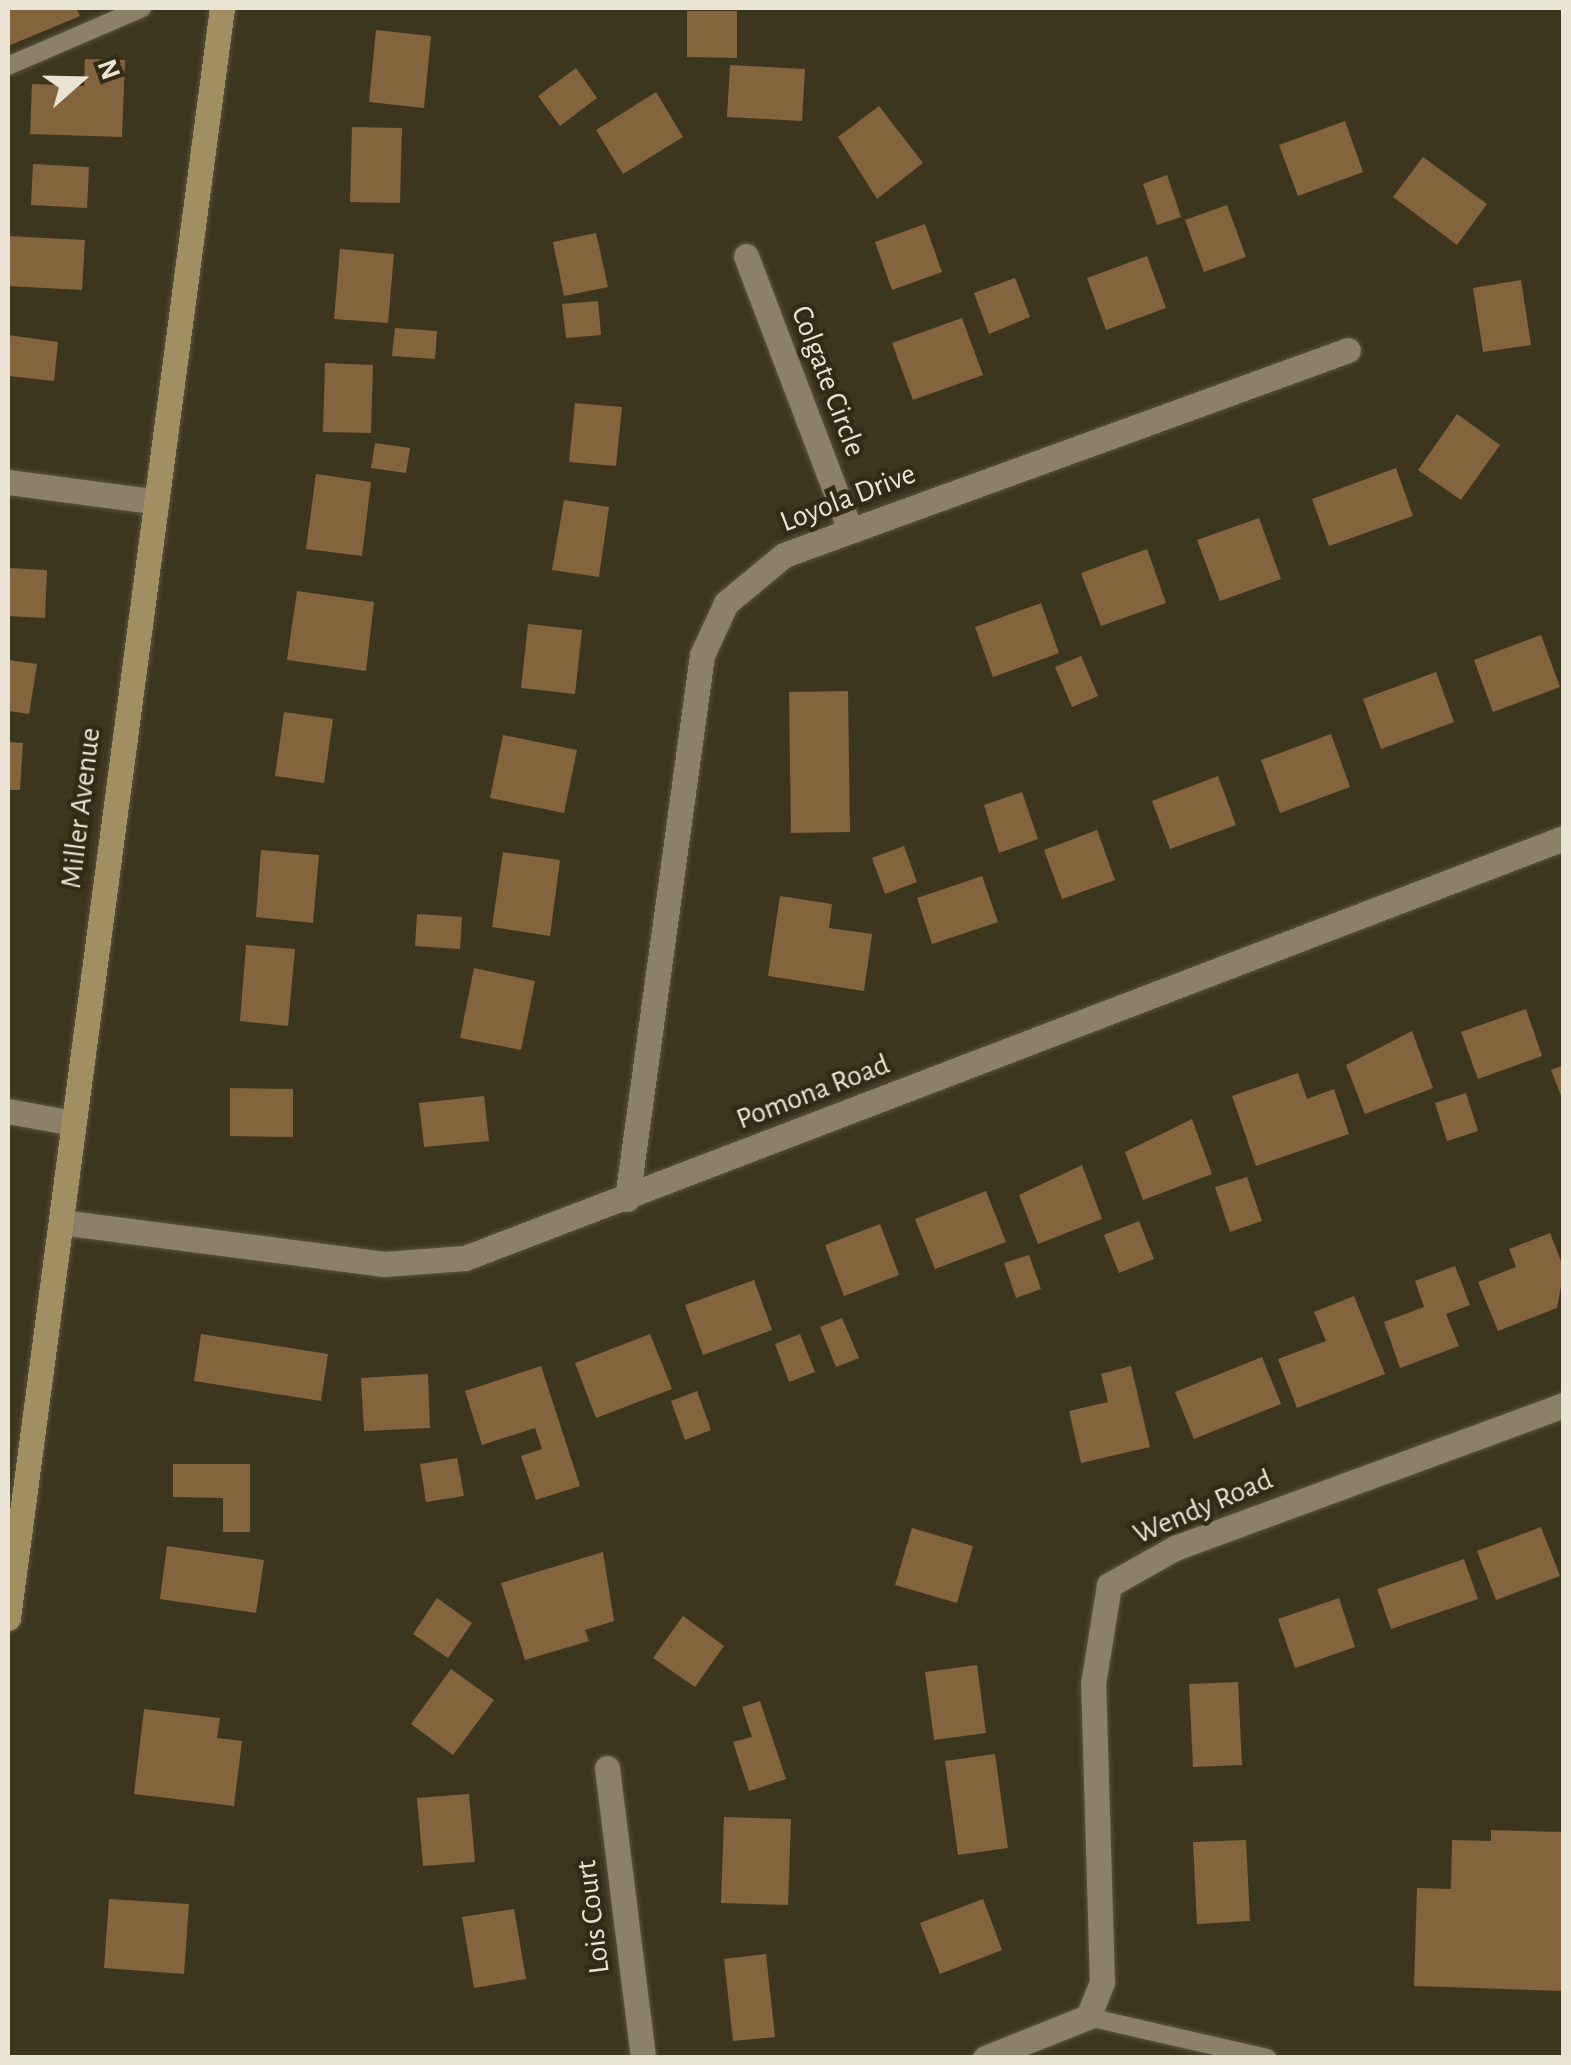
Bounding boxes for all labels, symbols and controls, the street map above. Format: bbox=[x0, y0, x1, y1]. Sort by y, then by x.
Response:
north arrow bbox=[30, 30, 130, 130]
text: N bbox=[92, 56, 125, 84]
street label: Colgate Circle bbox=[783, 301, 873, 461]
street label: Loyola Drive bbox=[775, 456, 921, 540]
street label: Miller Avenue bbox=[53, 726, 109, 890]
street label: Pomona Road bbox=[731, 1046, 895, 1138]
street label: Wendy Road bbox=[1128, 1462, 1278, 1552]
street label: Lois Court bbox=[568, 1858, 618, 1976]

